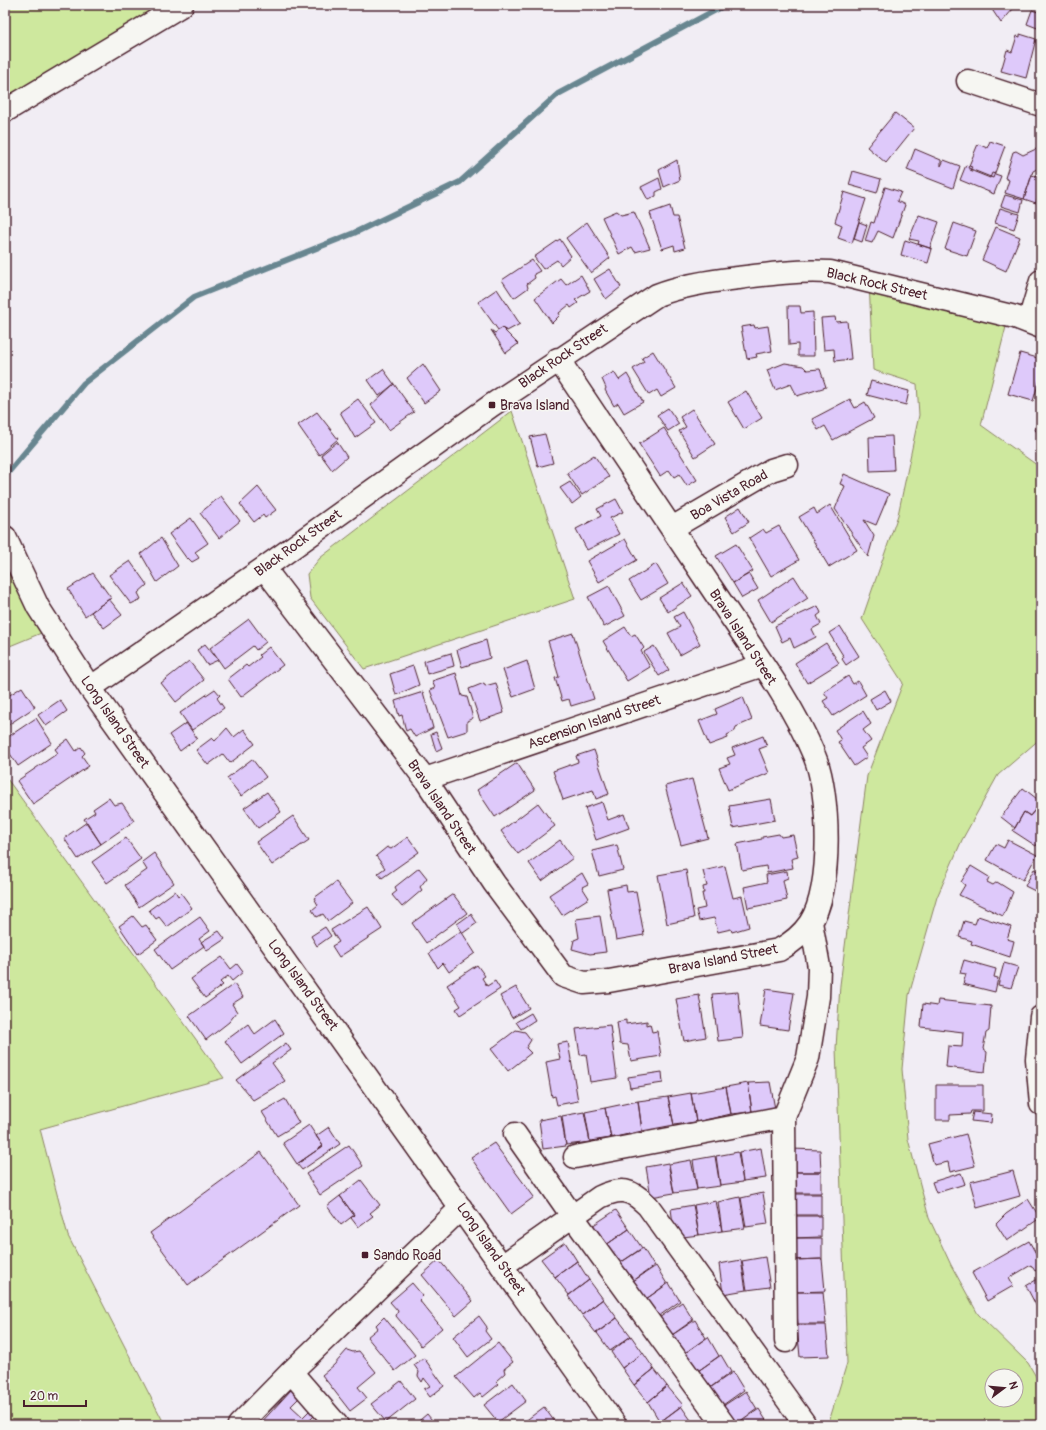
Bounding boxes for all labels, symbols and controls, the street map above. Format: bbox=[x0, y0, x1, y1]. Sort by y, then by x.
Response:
street label: Black Rock Street bbox=[825, 264, 930, 304]
street label: Black Rock Street bbox=[515, 320, 611, 392]
place label: Brava Island bbox=[500, 397, 570, 414]
marker: Brava Island bbox=[487, 400, 497, 410]
street label: Boa Vista Road bbox=[687, 466, 771, 524]
street label: Black Rock Street bbox=[251, 506, 345, 580]
street label: Brava Island Street bbox=[706, 586, 780, 688]
street label: Long Island Street bbox=[77, 673, 153, 772]
street label: Ascension Island Street bbox=[525, 691, 663, 753]
street label: Brava Island Street bbox=[404, 756, 480, 858]
street label: Long Island Street bbox=[264, 936, 342, 1034]
street label: Brava Island Street bbox=[667, 940, 779, 978]
street label: Long Island Street bbox=[453, 1200, 529, 1299]
place label: Sando Road bbox=[373, 1247, 441, 1264]
marker: Sando Road bbox=[360, 1250, 370, 1260]
north arrow bbox=[984, 1368, 1024, 1408]
text: N bbox=[1006, 1380, 1021, 1391]
scale bar bbox=[24, 1382, 86, 1408]
text: 20 m bbox=[30, 1389, 59, 1404]

